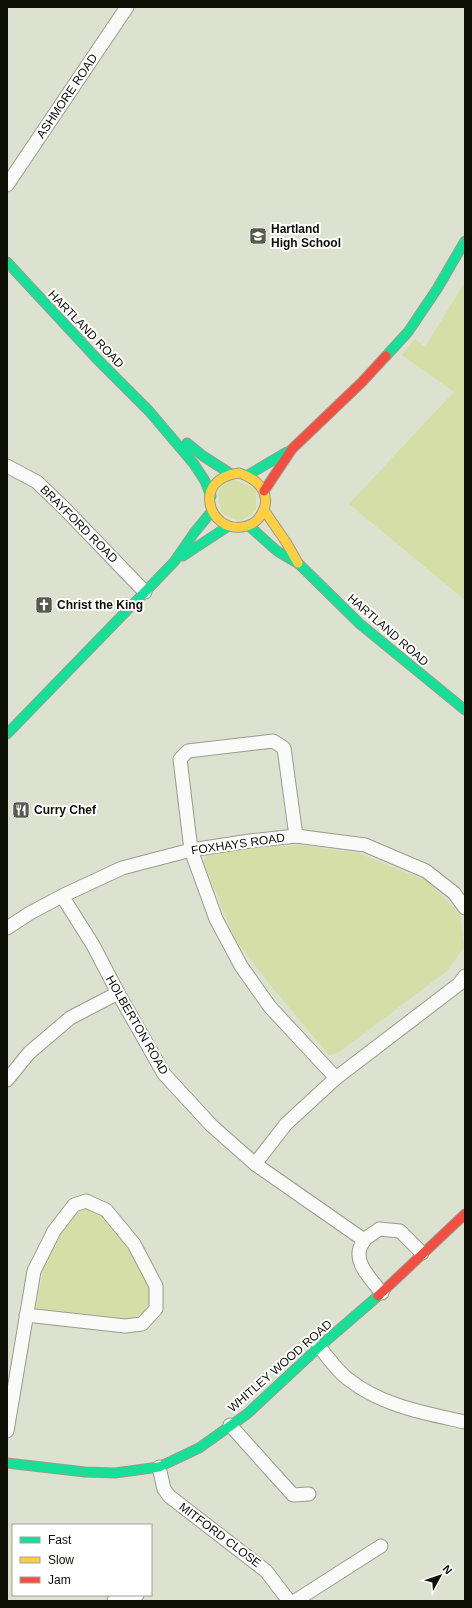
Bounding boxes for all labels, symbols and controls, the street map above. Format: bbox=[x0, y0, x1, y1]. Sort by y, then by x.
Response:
street label: ASHMORE ROAD bbox=[34, 51, 101, 141]
place label: Hartland High School bbox=[271, 222, 341, 250]
school or university icon: Hartland High School bbox=[248, 226, 268, 246]
street label: HARTLAND ROAD bbox=[45, 287, 127, 371]
street label: BRAYFORD ROAD bbox=[37, 482, 121, 566]
street label: HARTLAND ROAD bbox=[345, 591, 432, 669]
church icon: Christ the King bbox=[34, 595, 54, 615]
place label: Christ the King bbox=[57, 598, 143, 612]
restaurant icon: Curry Chef bbox=[11, 800, 31, 820]
place label: Curry Chef bbox=[34, 803, 97, 817]
street label: FOXHAYS ROAD bbox=[190, 830, 286, 858]
street label: HOLBERTON ROAD bbox=[103, 973, 171, 1077]
street label: WHITLEY WOOD ROAD bbox=[225, 1317, 335, 1415]
street label: MITFORD CLOSE bbox=[176, 1500, 264, 1570]
legend bbox=[12, 1524, 152, 1596]
text: Fast bbox=[48, 1533, 72, 1547]
text: Slow bbox=[48, 1553, 74, 1567]
north arrow bbox=[420, 1556, 460, 1596]
text: N bbox=[441, 1563, 455, 1577]
text: Jam bbox=[48, 1573, 71, 1587]

